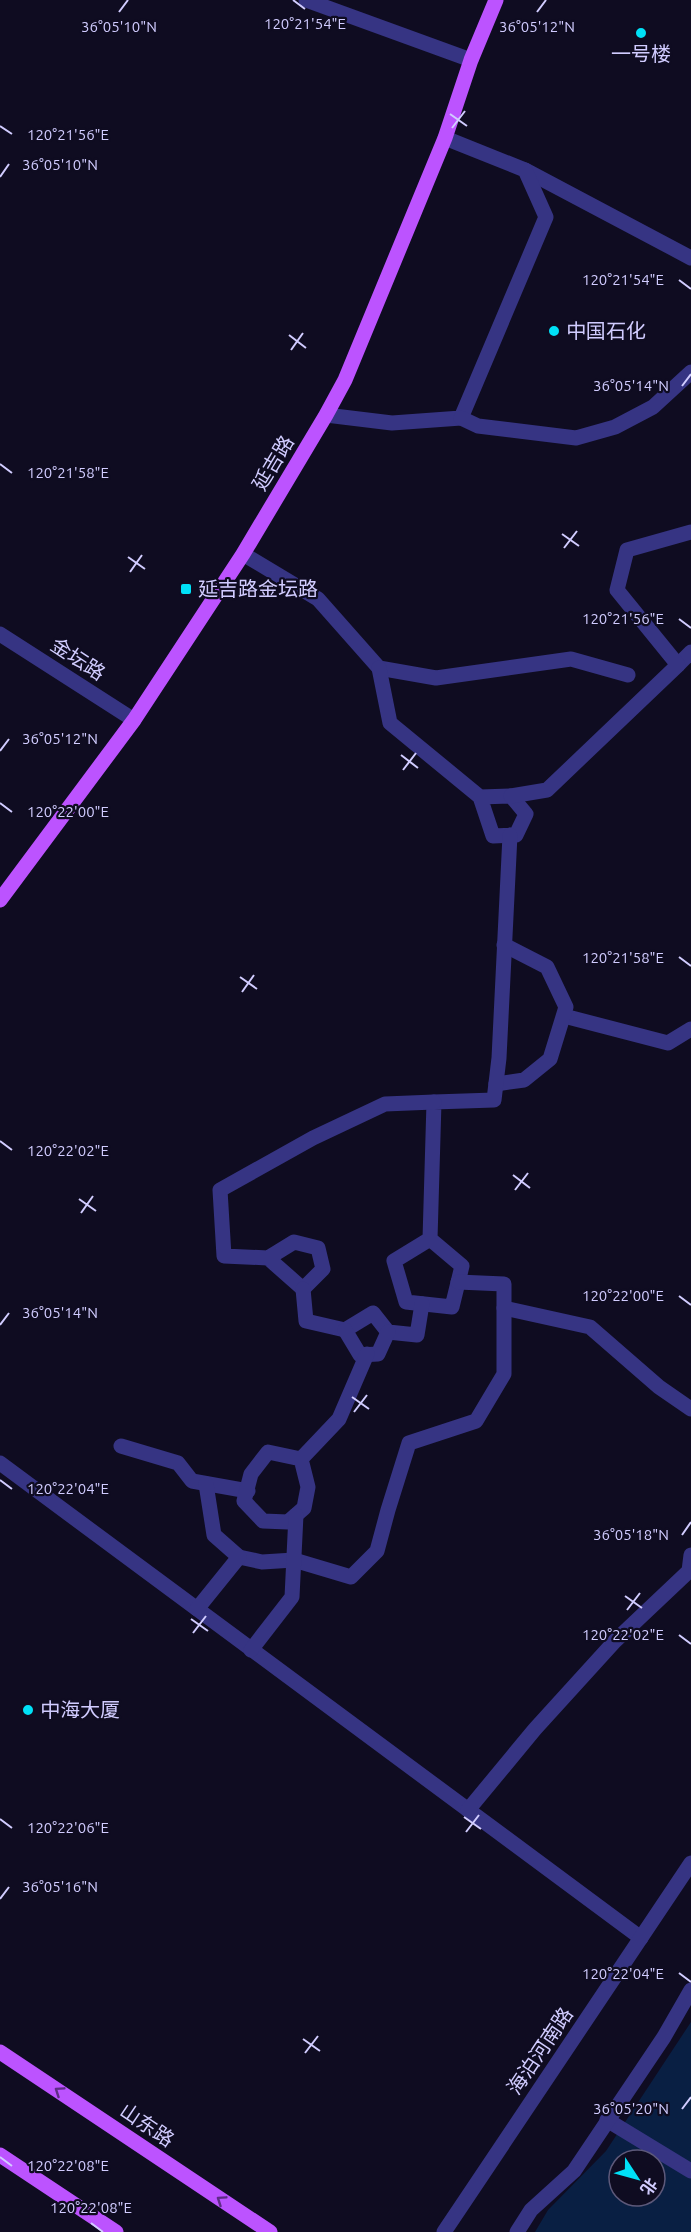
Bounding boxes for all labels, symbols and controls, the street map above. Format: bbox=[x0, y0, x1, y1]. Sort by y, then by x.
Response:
text: 120°21'54"E bbox=[264, 15, 346, 32]
text: 36°05'10"N bbox=[81, 18, 157, 35]
text: 36°05'12"N bbox=[499, 18, 575, 35]
marker: 一号楼 bbox=[634, 26, 648, 40]
place label: 一号楼 bbox=[611, 42, 671, 65]
text: 120°21'56"E bbox=[27, 126, 109, 143]
text: 36°05'10"N bbox=[22, 156, 98, 173]
text: 120°21'54"E bbox=[582, 271, 664, 288]
place label: 中国石化 bbox=[566, 319, 646, 342]
marker: 中国石化 bbox=[547, 324, 561, 338]
text: 36°05'14"N bbox=[593, 377, 669, 394]
street label: 延吉路 bbox=[247, 431, 298, 494]
text: 120°21'58"E bbox=[27, 464, 109, 481]
place label: 延吉路金坛路 bbox=[198, 577, 318, 600]
marker: 延吉路金坛路 bbox=[179, 582, 193, 596]
text: 120°21'56"E bbox=[582, 610, 664, 627]
street label: 金坛路 bbox=[47, 633, 110, 685]
text: 36°05'12"N bbox=[22, 730, 98, 747]
text: 120°22'00"E bbox=[27, 803, 109, 820]
text: 120°21'58"E bbox=[582, 949, 664, 966]
text: 120°22'02"E bbox=[27, 1142, 109, 1159]
text: 120°22'00"E bbox=[582, 1287, 664, 1304]
text: 36°05'14"N bbox=[22, 1304, 98, 1321]
text: 120°22'04"E bbox=[27, 1480, 109, 1497]
text: 36°05'18"N bbox=[593, 1526, 669, 1543]
text: 120°22'02"E bbox=[582, 1626, 664, 1643]
place label: 中海大厦 bbox=[40, 1698, 120, 1721]
marker: 中海大厦 bbox=[21, 1703, 35, 1717]
text: 120°22'06"E bbox=[27, 1819, 109, 1836]
text: 36°05'16"N bbox=[22, 1878, 98, 1895]
text: 120°22'04"E bbox=[582, 1965, 664, 1982]
street label: 海泊河南路 bbox=[502, 2003, 577, 2099]
one-way arrow bbox=[55, 2087, 65, 2099]
street label: 山东路 bbox=[116, 2098, 179, 2151]
text: 36°05'20"N bbox=[593, 2100, 669, 2117]
north arrow bbox=[607, 2148, 667, 2208]
text: 120°22'08"E bbox=[27, 2157, 109, 2174]
text: 北 bbox=[637, 2175, 661, 2199]
one-way arrow bbox=[217, 2195, 227, 2207]
text: 120°22'08"E bbox=[50, 2199, 132, 2216]

